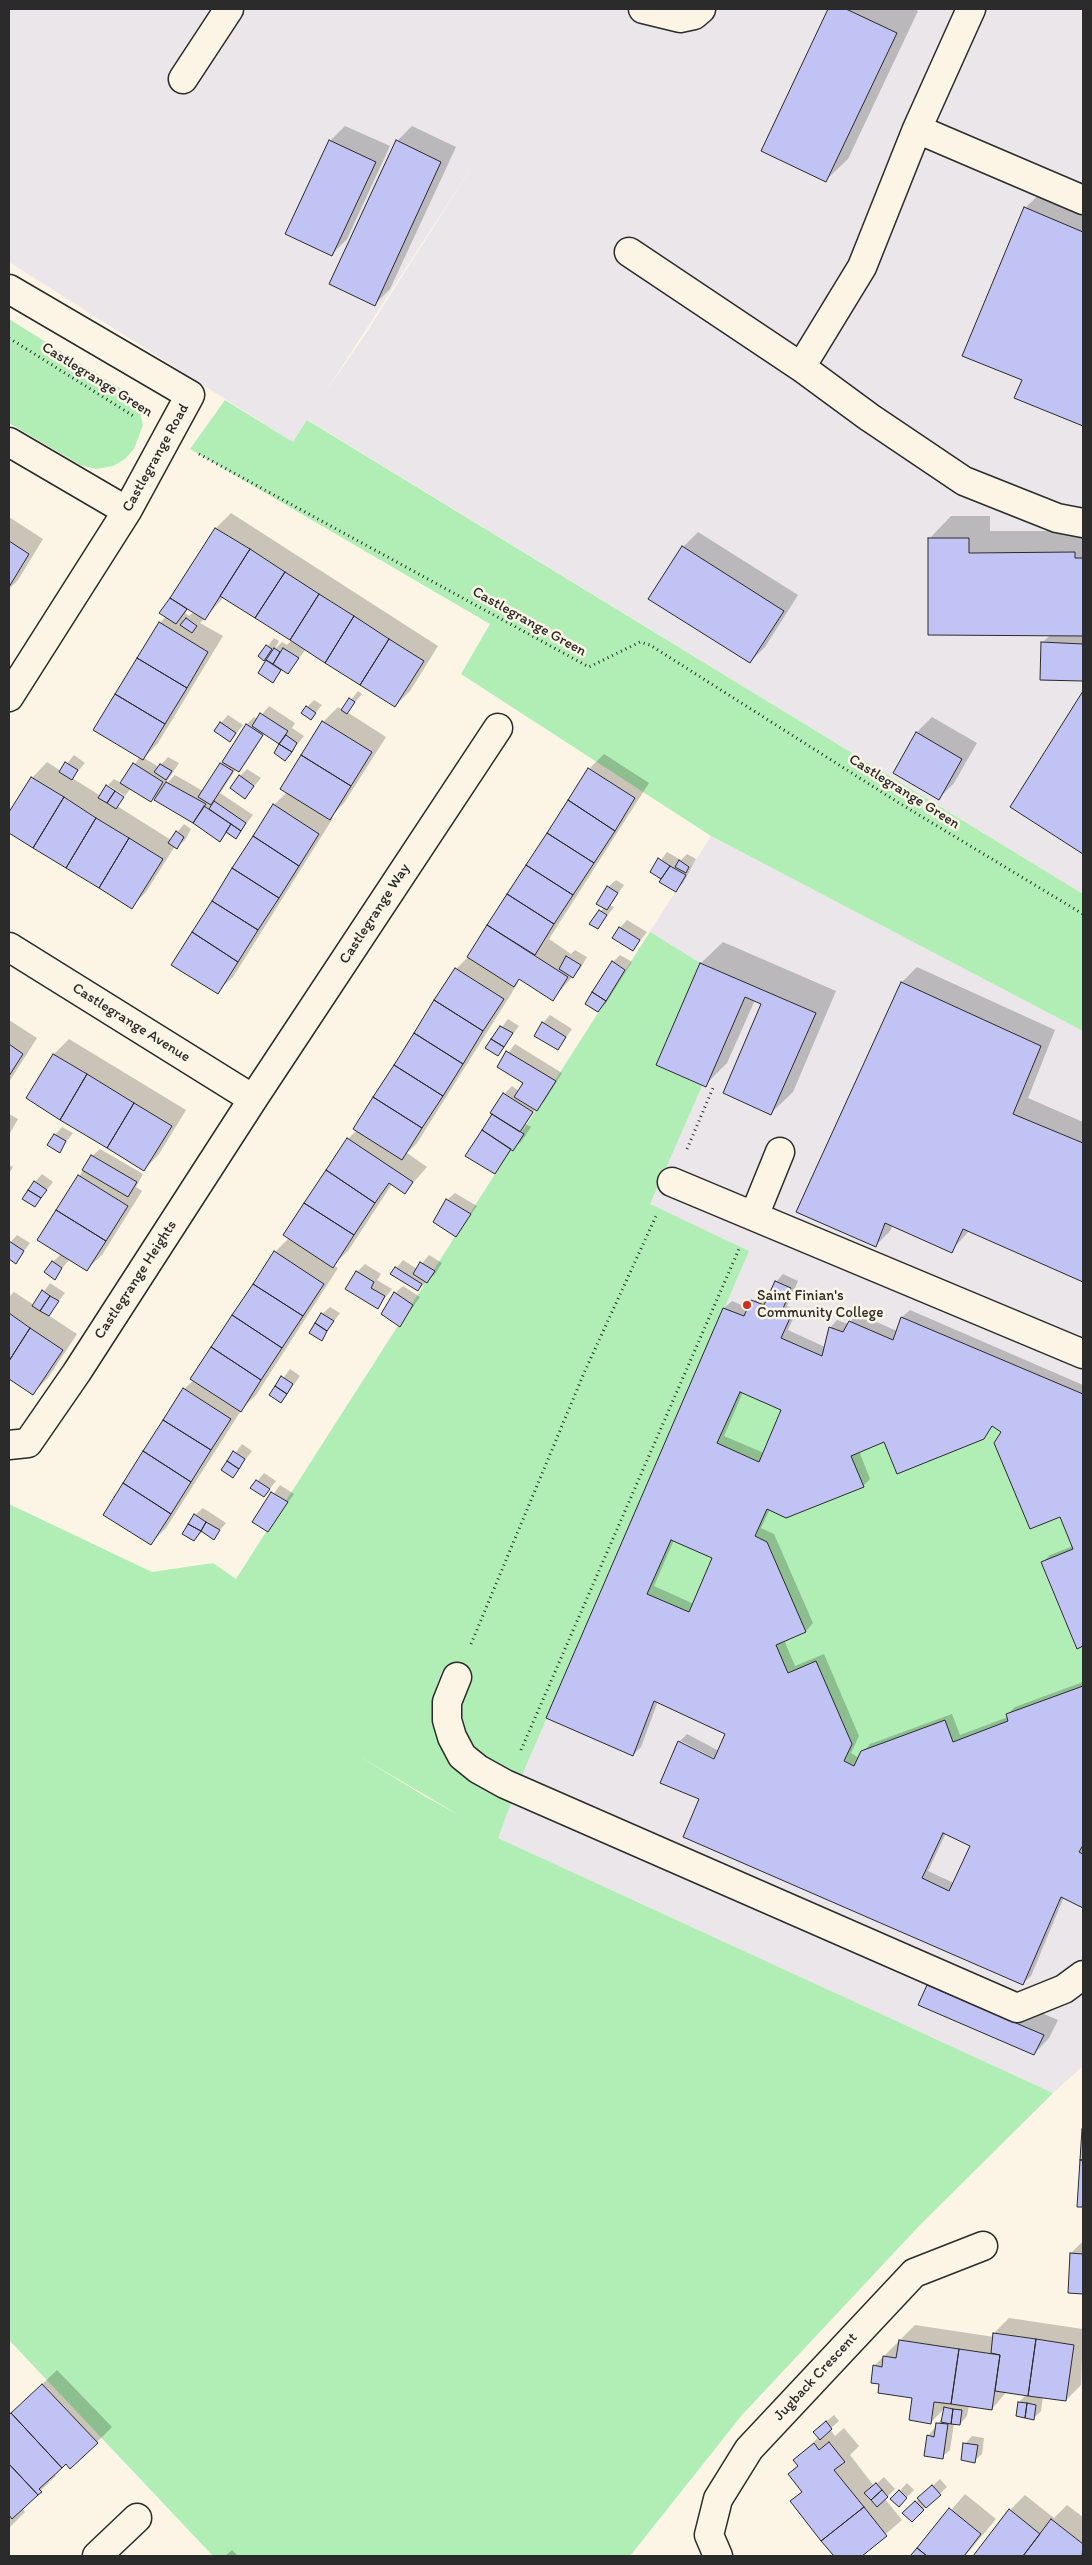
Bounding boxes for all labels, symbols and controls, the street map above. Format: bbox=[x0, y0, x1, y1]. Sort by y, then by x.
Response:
street label: Castlegrange Green bbox=[38, 339, 156, 421]
street label: Castlegrange Road bbox=[119, 401, 193, 515]
street label: Castlegrange Green bbox=[469, 583, 589, 661]
street label: Castlegrange Green bbox=[845, 751, 963, 833]
street label: Castlegrange Way bbox=[336, 860, 414, 968]
street label: Castlegrange Avenue bbox=[69, 979, 193, 1067]
street label: Castlegrange Heights bbox=[91, 1217, 181, 1343]
place label: Saint Finian's Community College bbox=[757, 1287, 883, 1322]
marker: Saint Finian's Community College bbox=[741, 1299, 753, 1311]
street label: Jugback Crescent bbox=[771, 2329, 861, 2425]

